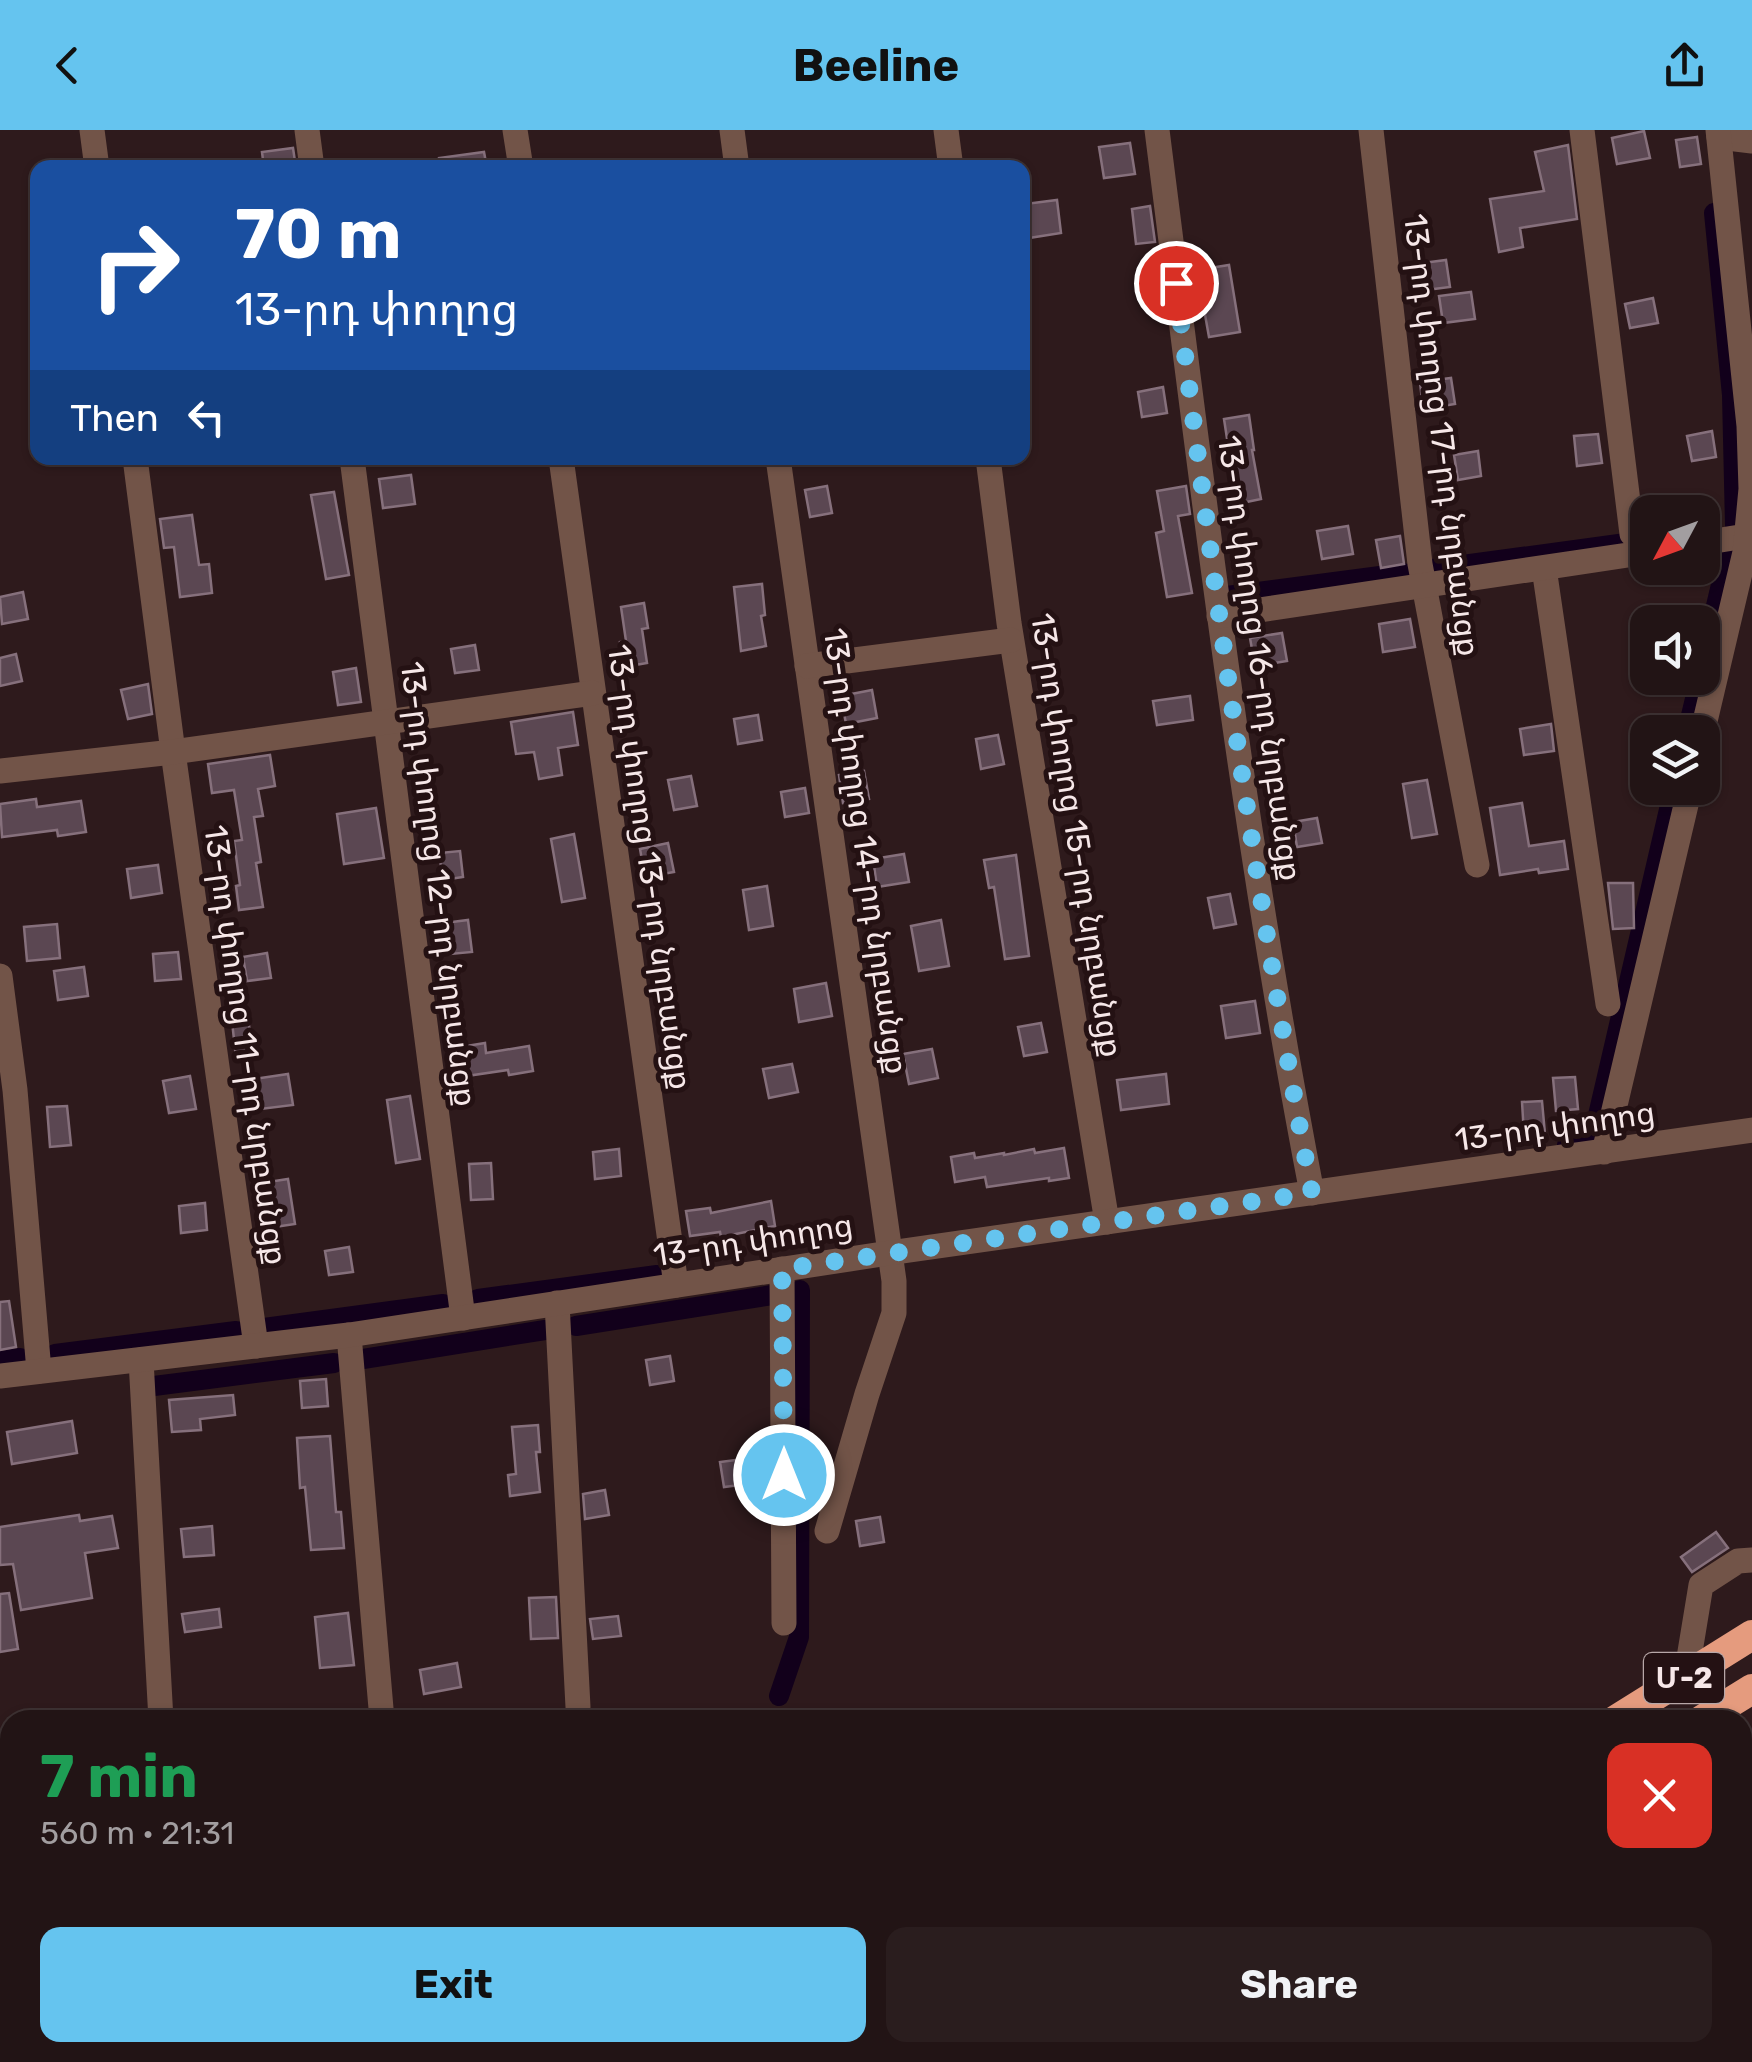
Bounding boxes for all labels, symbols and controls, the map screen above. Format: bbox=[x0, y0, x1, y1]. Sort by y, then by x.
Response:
icon: back bbox=[40, 38, 95, 93]
icon: share bbox=[1657, 38, 1712, 93]
text: Beeline bbox=[793, 39, 959, 92]
text: 70 m bbox=[235, 193, 402, 276]
icon: right bbox=[70, 200, 200, 330]
street label: 13-րդ փողոց 17-րդ նրբանցք bbox=[1396, 212, 1488, 658]
pin bbox=[1134, 241, 1219, 326]
icon: arrive bbox=[1149, 256, 1204, 311]
text: 13-րդ փողոց bbox=[235, 283, 518, 336]
icon: left bbox=[179, 390, 234, 445]
text: Then bbox=[70, 395, 159, 441]
street label: 13-րդ փողոց 16-րդ նրբանցք bbox=[1210, 433, 1310, 883]
north arrow bbox=[1630, 495, 1720, 585]
map controls bbox=[1630, 495, 1720, 805]
button: sound bbox=[1630, 605, 1720, 695]
street label: 13-րդ փողոց 15-րդ նրբանցք bbox=[1023, 610, 1131, 1060]
street label: 13-րդ փողոց 14-րդ նրբանցք bbox=[816, 626, 916, 1076]
street label: 13-րդ փողոց 13-րդ նրբանցք bbox=[600, 642, 700, 1092]
street label: 13-րդ փողոց 12-րդ նրբանցք bbox=[393, 659, 485, 1109]
button: layers bbox=[1630, 715, 1720, 805]
street label: 13-րդ փողոց 11-րդ նրբանցք bbox=[196, 823, 296, 1267]
street label: 13-րդ փողոց bbox=[1453, 1093, 1657, 1159]
street label: 13-րդ փողոց bbox=[651, 1205, 855, 1275]
position arrow bbox=[732, 1423, 836, 1527]
road number: Մ-2 bbox=[1644, 1653, 1724, 1703]
text: 7 min bbox=[40, 1741, 198, 1812]
button: close bbox=[1607, 1743, 1712, 1848]
text: 560 m · 21:31 bbox=[40, 1814, 234, 1852]
button: Exit bbox=[40, 1927, 866, 2042]
button: Share bbox=[886, 1927, 1712, 2042]

